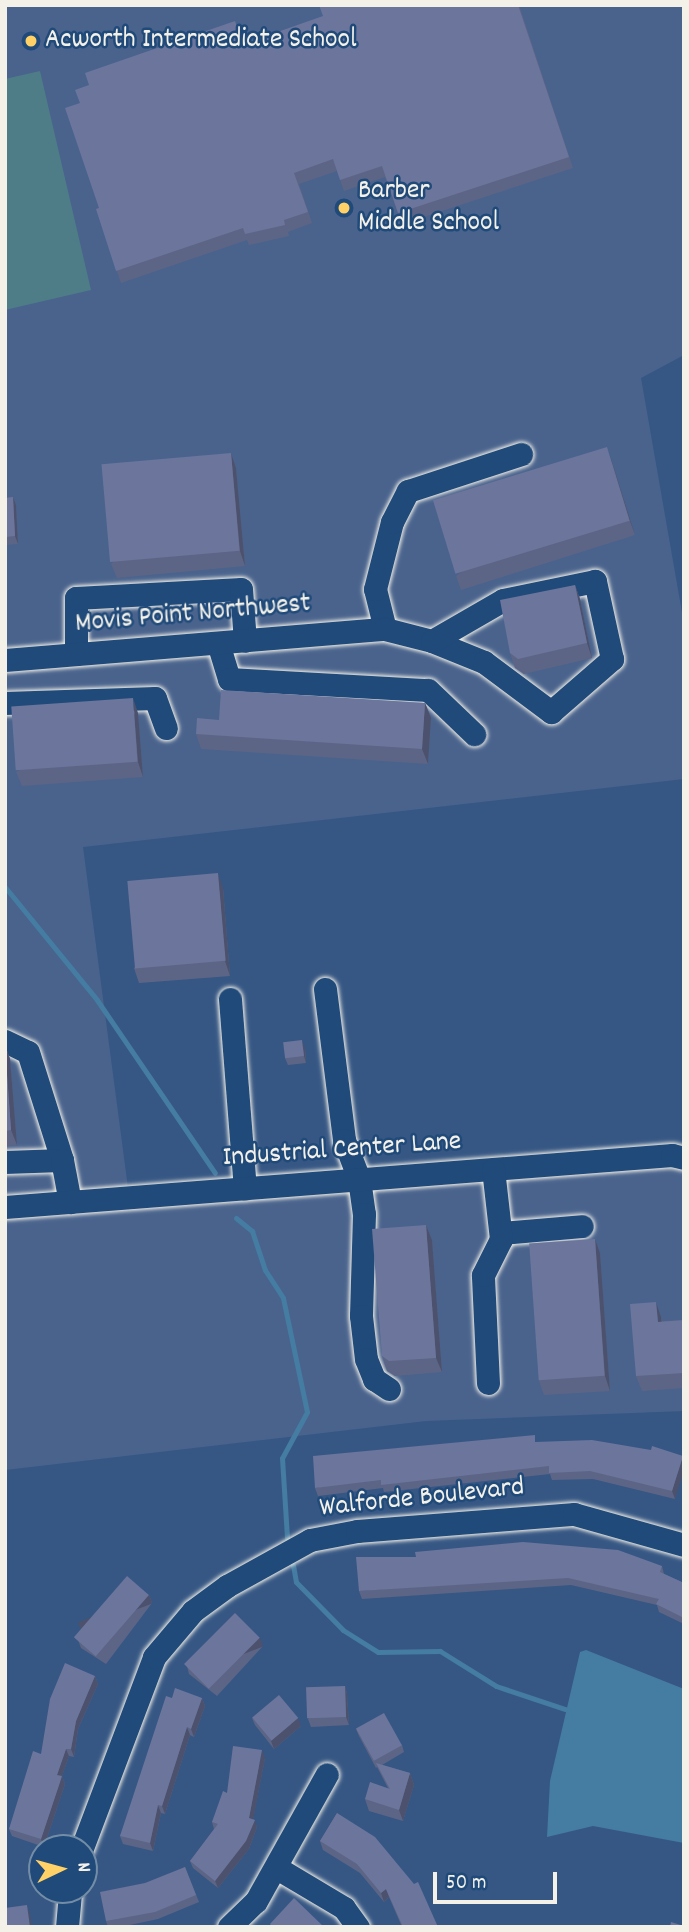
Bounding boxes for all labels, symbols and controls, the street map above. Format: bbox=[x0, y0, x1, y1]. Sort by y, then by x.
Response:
place label: Acworth Intermediate School bbox=[45, 24, 357, 58]
marker: Acworth Intermediate School bbox=[23, 33, 39, 49]
place label: Barber Middle School bbox=[358, 175, 499, 241]
marker: Barber Middle School bbox=[336, 200, 352, 216]
street label: Movis Point Northwest bbox=[74, 588, 312, 642]
street label: Industrial Center Lane bbox=[222, 1126, 462, 1176]
street label: Walforde Boulevard bbox=[318, 1472, 526, 1526]
north arrow bbox=[28, 1834, 98, 1904]
scale bar bbox=[437, 1858, 561, 1902]
text: N bbox=[69, 1861, 96, 1873]
text: 50 m bbox=[446, 1869, 486, 1899]

